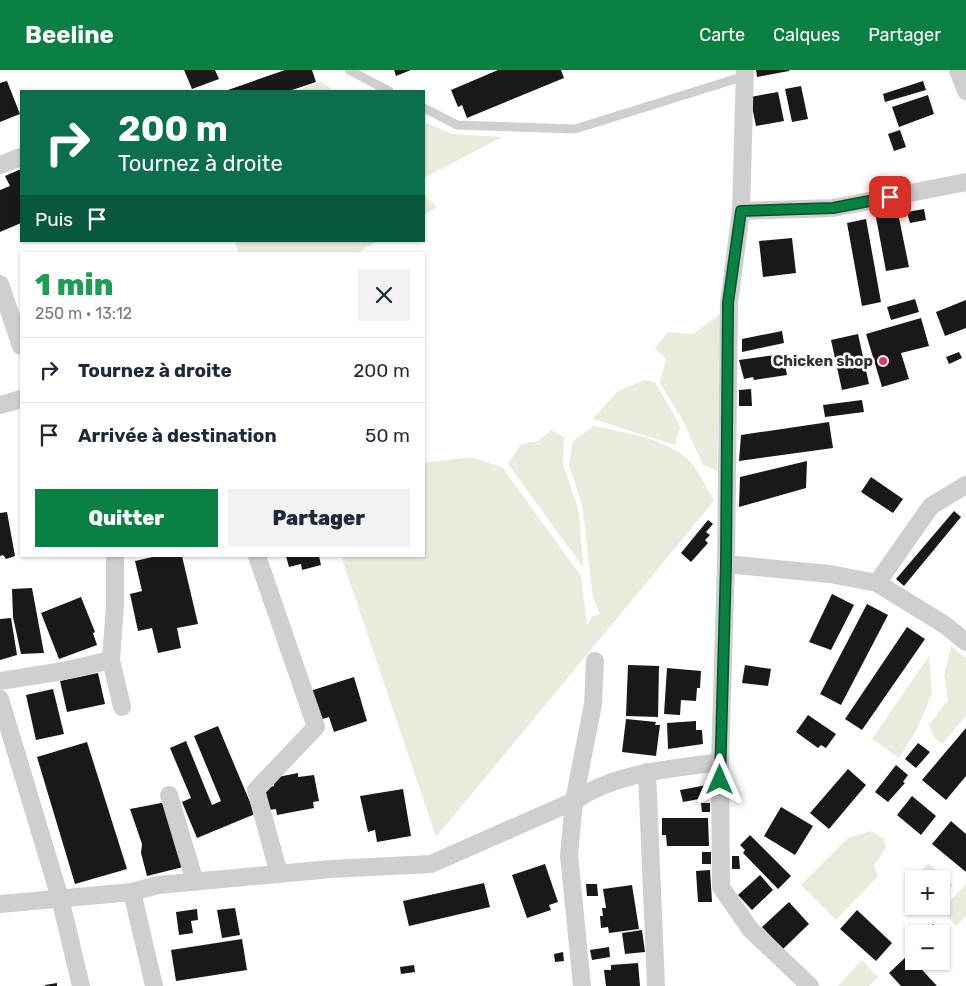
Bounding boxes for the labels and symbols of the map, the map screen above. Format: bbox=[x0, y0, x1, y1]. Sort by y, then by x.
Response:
pin bbox=[869, 176, 911, 218]
place label: Chicken shop bbox=[773, 352, 873, 370]
marker: Chicken shop bbox=[877, 355, 889, 367]
position arrow bbox=[693, 753, 745, 805]

